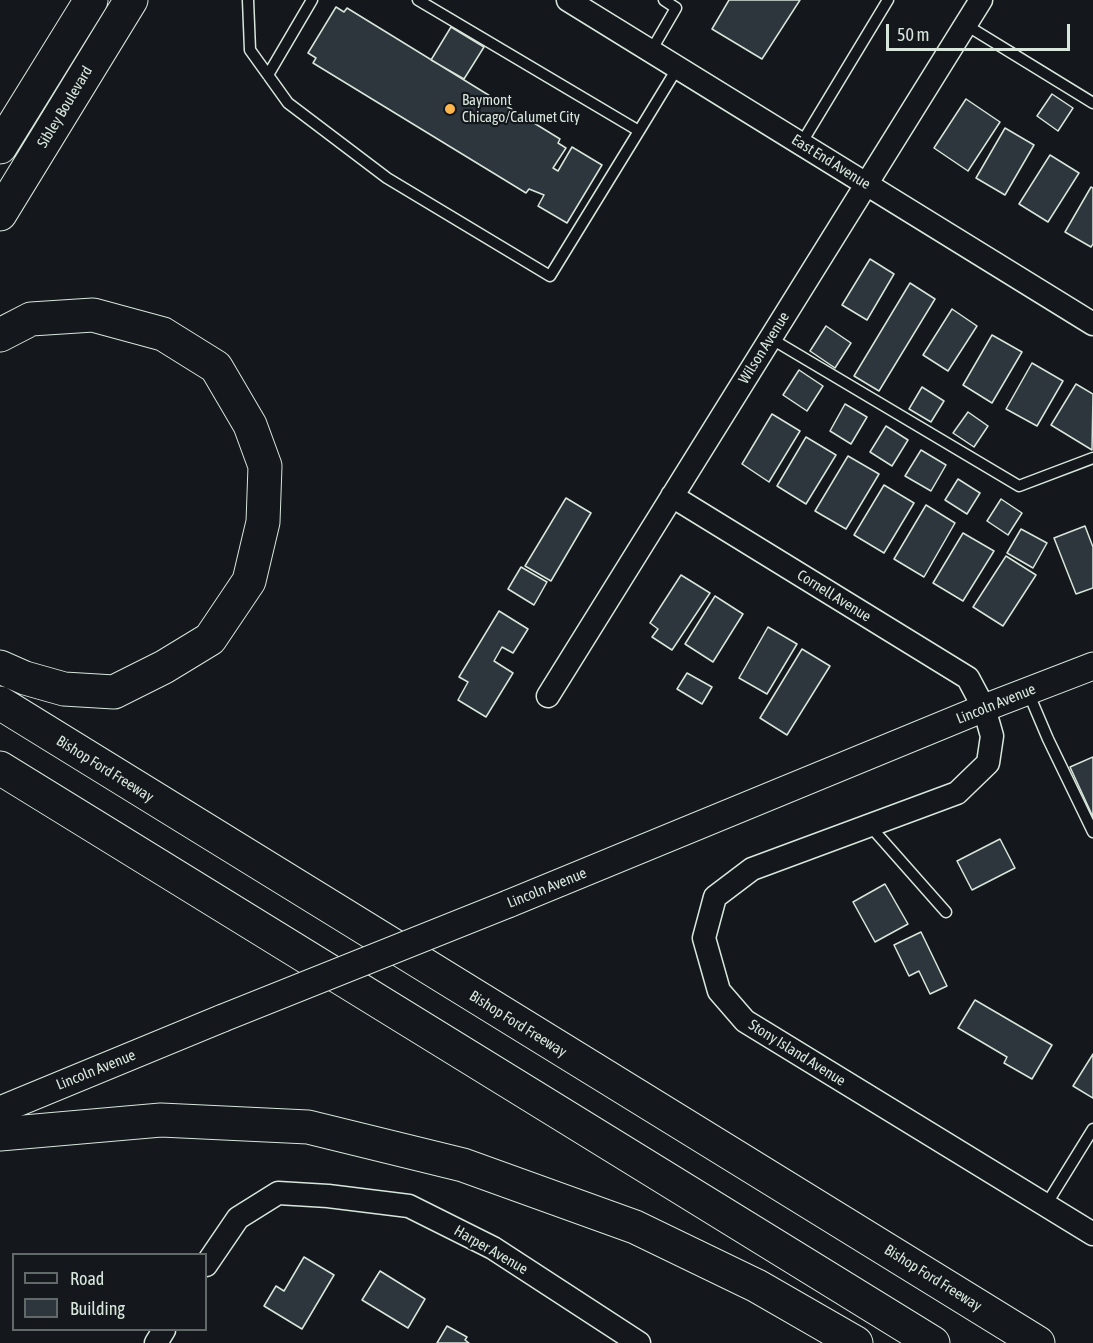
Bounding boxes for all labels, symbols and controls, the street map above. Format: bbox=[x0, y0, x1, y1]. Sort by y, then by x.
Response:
scale bar bbox=[889, 12, 1074, 50]
text: 50 m bbox=[897, 24, 929, 45]
street label: Sibley Boulevard bbox=[34, 63, 96, 151]
place label: Baymont Chicago/Calumet City bbox=[462, 91, 580, 126]
marker: Baymont Chicago/Calumet City bbox=[443, 102, 457, 116]
street label: East End Avenue bbox=[788, 131, 874, 193]
street label: Wilson Avenue bbox=[735, 309, 793, 387]
street label: Cornell Avenue bbox=[794, 566, 874, 626]
street label: Lincoln Avenue bbox=[954, 680, 1038, 728]
street label: Bishop Ford Freeway bbox=[53, 732, 157, 806]
street label: Lincoln Avenue bbox=[505, 864, 589, 912]
street label: Bishop Ford Freeway bbox=[466, 987, 570, 1061]
street label: Stony Island Avenue bbox=[745, 1016, 849, 1090]
street label: Lincoln Avenue bbox=[54, 1046, 138, 1094]
street label: Harper Avenue bbox=[451, 1222, 531, 1278]
street label: Bishop Ford Freeway bbox=[881, 1241, 985, 1315]
legend bbox=[12, 1253, 207, 1331]
text: Road bbox=[70, 1268, 104, 1289]
text: Building bbox=[70, 1298, 125, 1319]

